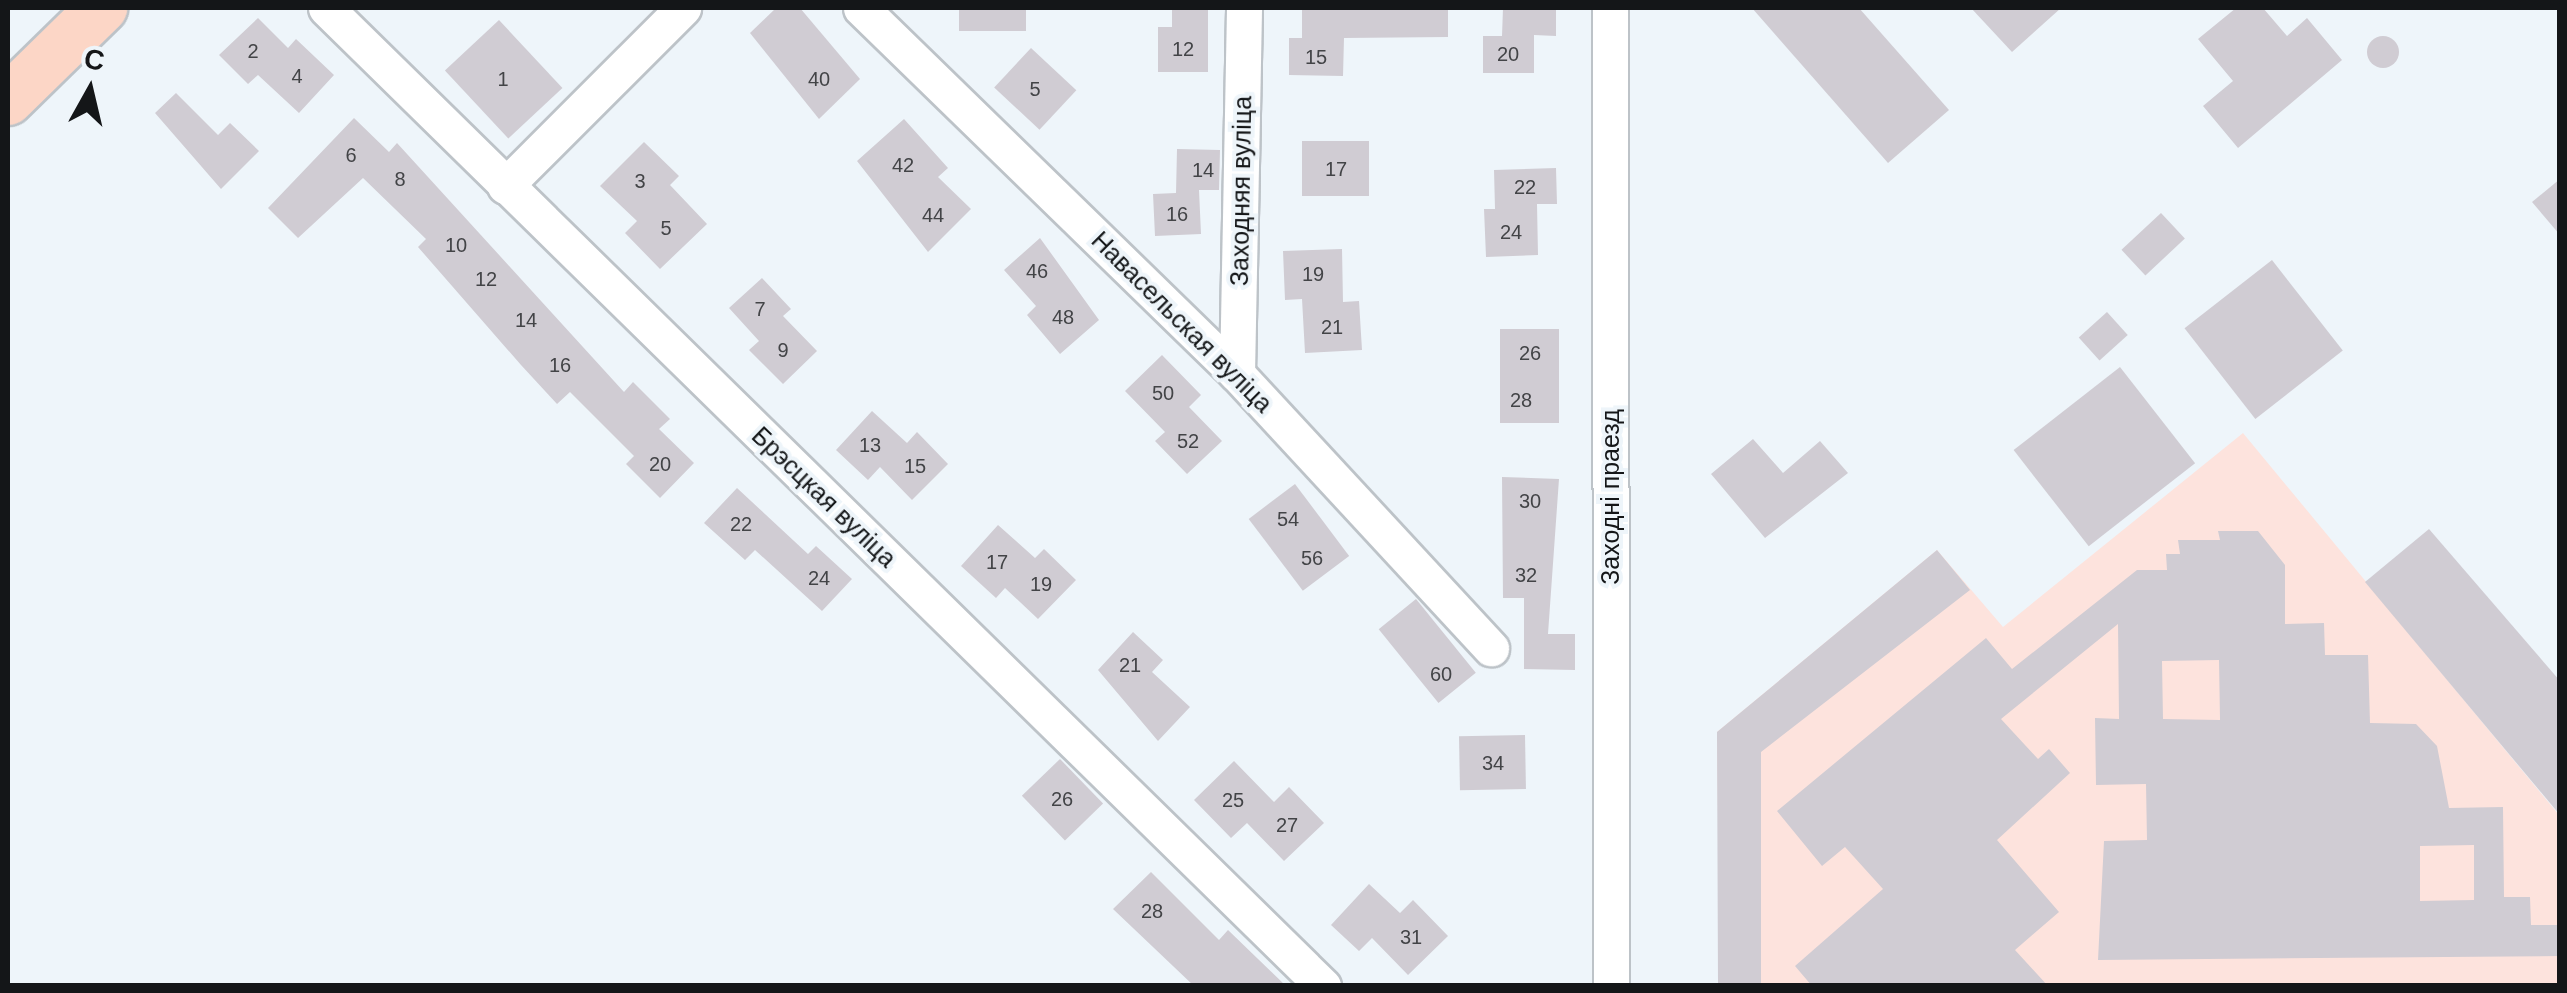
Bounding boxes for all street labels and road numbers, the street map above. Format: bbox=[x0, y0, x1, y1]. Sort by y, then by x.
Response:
street label: Заходняя вуліца bbox=[1224, 96, 1258, 286]
street label: Навасельская вуліца bbox=[1085, 225, 1279, 419]
street label: Заходні праезд bbox=[1595, 409, 1625, 585]
street label: Брэсцкая вуліца bbox=[746, 421, 902, 573]

